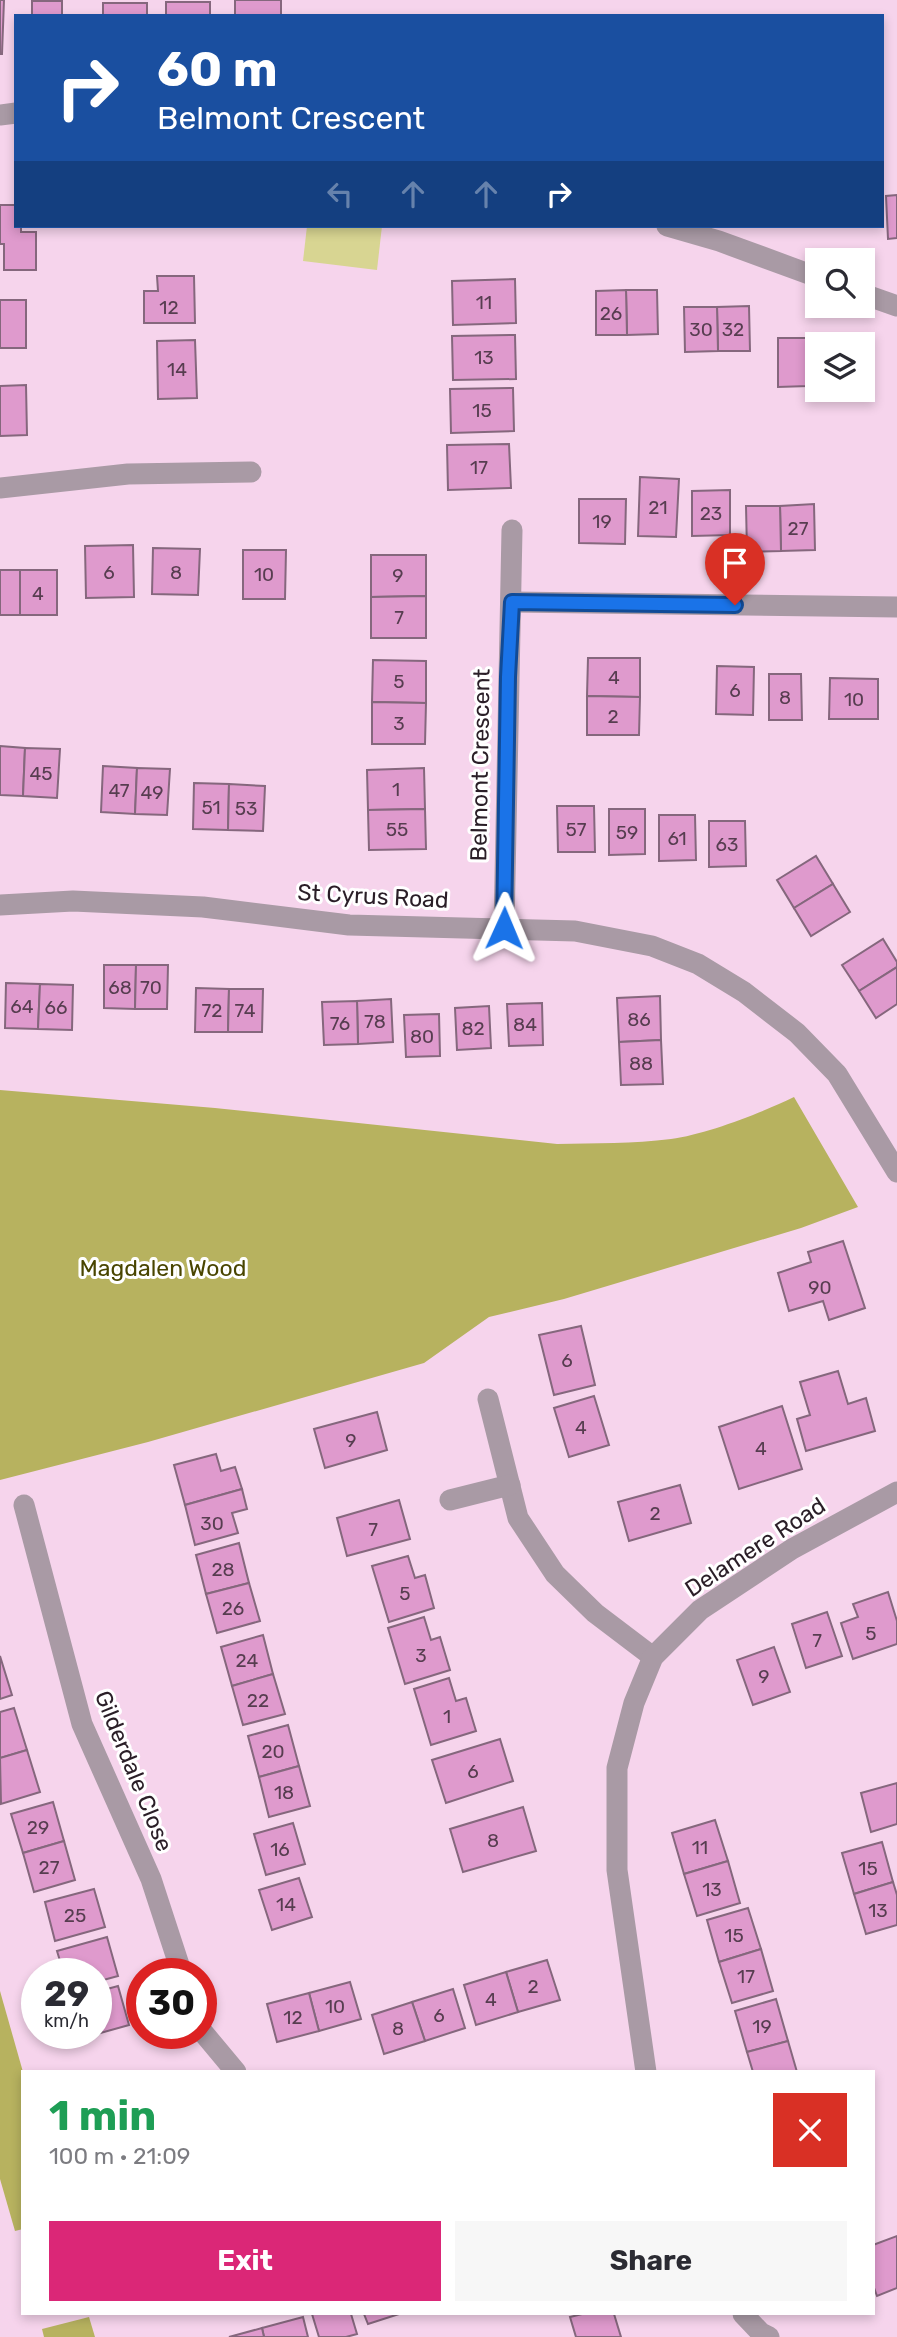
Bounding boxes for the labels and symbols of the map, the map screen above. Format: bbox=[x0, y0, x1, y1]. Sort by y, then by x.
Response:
house number: 11 bbox=[476, 291, 492, 314]
house number: 12 bbox=[159, 296, 179, 319]
house number: 26 bbox=[600, 302, 622, 325]
house number: 30 bbox=[689, 318, 713, 341]
house number: 32 bbox=[722, 318, 744, 341]
house number: 13 bbox=[474, 346, 494, 369]
house number: 14 bbox=[167, 358, 187, 381]
house number: 15 bbox=[472, 399, 492, 422]
house number: 17 bbox=[470, 456, 488, 479]
house number: 21 bbox=[648, 496, 668, 519]
house number: 23 bbox=[700, 502, 722, 525]
house number: 19 bbox=[592, 510, 612, 533]
house number: 27 bbox=[788, 517, 809, 540]
pin bbox=[705, 533, 765, 605]
house number: 6 bbox=[103, 561, 115, 584]
house number: 8 bbox=[170, 561, 182, 584]
house number: 10 bbox=[254, 563, 274, 586]
house number: 9 bbox=[392, 564, 404, 587]
house number: 4 bbox=[32, 582, 44, 605]
house number: 7 bbox=[394, 606, 404, 629]
house number: 4 bbox=[608, 666, 620, 689]
street label: Belmont Crescent bbox=[464, 668, 496, 862]
house number: 5 bbox=[393, 670, 405, 693]
house number: 6 bbox=[729, 679, 741, 702]
house number: 8 bbox=[779, 686, 791, 709]
house number: 10 bbox=[844, 688, 864, 711]
house number: 2 bbox=[607, 705, 619, 728]
house number: 3 bbox=[393, 712, 405, 735]
house number: 45 bbox=[29, 762, 53, 785]
house number: 1 bbox=[392, 778, 400, 801]
house number: 47 bbox=[108, 779, 130, 802]
house number: 49 bbox=[141, 781, 163, 804]
house number: 51 bbox=[201, 796, 221, 819]
house number: 53 bbox=[235, 797, 257, 820]
house number: 55 bbox=[386, 818, 408, 841]
house number: 57 bbox=[565, 818, 587, 841]
house number: 59 bbox=[616, 821, 638, 844]
house number: 61 bbox=[667, 827, 687, 850]
house number: 63 bbox=[716, 833, 738, 856]
street label: St Cyrus Road bbox=[297, 878, 449, 914]
position arrow bbox=[467, 891, 541, 965]
house number: 68 bbox=[108, 976, 132, 999]
house number: 70 bbox=[140, 976, 162, 999]
house number: 64 bbox=[10, 995, 34, 1018]
house number: 66 bbox=[45, 996, 67, 1019]
house number: 72 bbox=[202, 999, 222, 1022]
house number: 74 bbox=[235, 999, 256, 1022]
house number: 86 bbox=[627, 1008, 651, 1031]
house number: 78 bbox=[364, 1010, 386, 1033]
house number: 76 bbox=[330, 1012, 350, 1035]
house number: 84 bbox=[513, 1013, 537, 1036]
house number: 82 bbox=[461, 1017, 485, 1040]
house number: 80 bbox=[410, 1025, 434, 1048]
house number: 88 bbox=[629, 1052, 653, 1075]
park label: Magdalen Wood bbox=[80, 1254, 246, 1282]
house number: 90 bbox=[808, 1276, 832, 1299]
house number: 6 bbox=[561, 1349, 573, 1372]
house number: 4 bbox=[575, 1416, 587, 1439]
house number: 9 bbox=[345, 1429, 357, 1452]
house number: 4 bbox=[755, 1437, 767, 1460]
street label: Delamere Road bbox=[679, 1491, 831, 1603]
house number: 2 bbox=[649, 1502, 661, 1525]
house number: 30 bbox=[200, 1512, 224, 1535]
house number: 7 bbox=[368, 1518, 378, 1541]
house number: 28 bbox=[211, 1558, 235, 1581]
house number: 5 bbox=[399, 1582, 411, 1605]
house number: 26 bbox=[222, 1597, 244, 1620]
house number: 5 bbox=[865, 1622, 877, 1645]
house number: 7 bbox=[812, 1629, 822, 1652]
house number: 3 bbox=[415, 1644, 427, 1667]
house number: 24 bbox=[236, 1649, 259, 1672]
house number: 9 bbox=[758, 1665, 770, 1688]
street label: Gilderdale Close bbox=[89, 1686, 179, 1856]
house number: 22 bbox=[247, 1689, 269, 1712]
house number: 1 bbox=[443, 1705, 451, 1728]
house number: 20 bbox=[261, 1740, 285, 1763]
house number: 6 bbox=[467, 1760, 479, 1783]
house number: 18 bbox=[274, 1781, 294, 1804]
house number: 29 bbox=[27, 1816, 49, 1839]
house number: 8 bbox=[487, 1829, 499, 1852]
house number: 11 bbox=[692, 1836, 708, 1859]
house number: 16 bbox=[270, 1838, 290, 1861]
house number: 27 bbox=[39, 1856, 60, 1879]
house number: 15 bbox=[858, 1857, 878, 1880]
house number: 13 bbox=[702, 1878, 722, 1901]
house number: 14 bbox=[276, 1893, 296, 1916]
house number: 13 bbox=[868, 1899, 888, 1922]
house number: 25 bbox=[64, 1904, 86, 1927]
house number: 15 bbox=[724, 1924, 744, 1947]
speed limit sign: 30 bbox=[126, 1958, 217, 2049]
house number: 17 bbox=[737, 1965, 755, 1988]
house number: 2 bbox=[527, 1975, 539, 1998]
house number: 4 bbox=[485, 1988, 497, 2011]
house number: 10 bbox=[325, 1995, 345, 2018]
house number: 6 bbox=[433, 2004, 445, 2027]
house number: 12 bbox=[283, 2006, 303, 2029]
house number: 19 bbox=[752, 2015, 772, 2038]
house number: 8 bbox=[392, 2017, 404, 2040]

